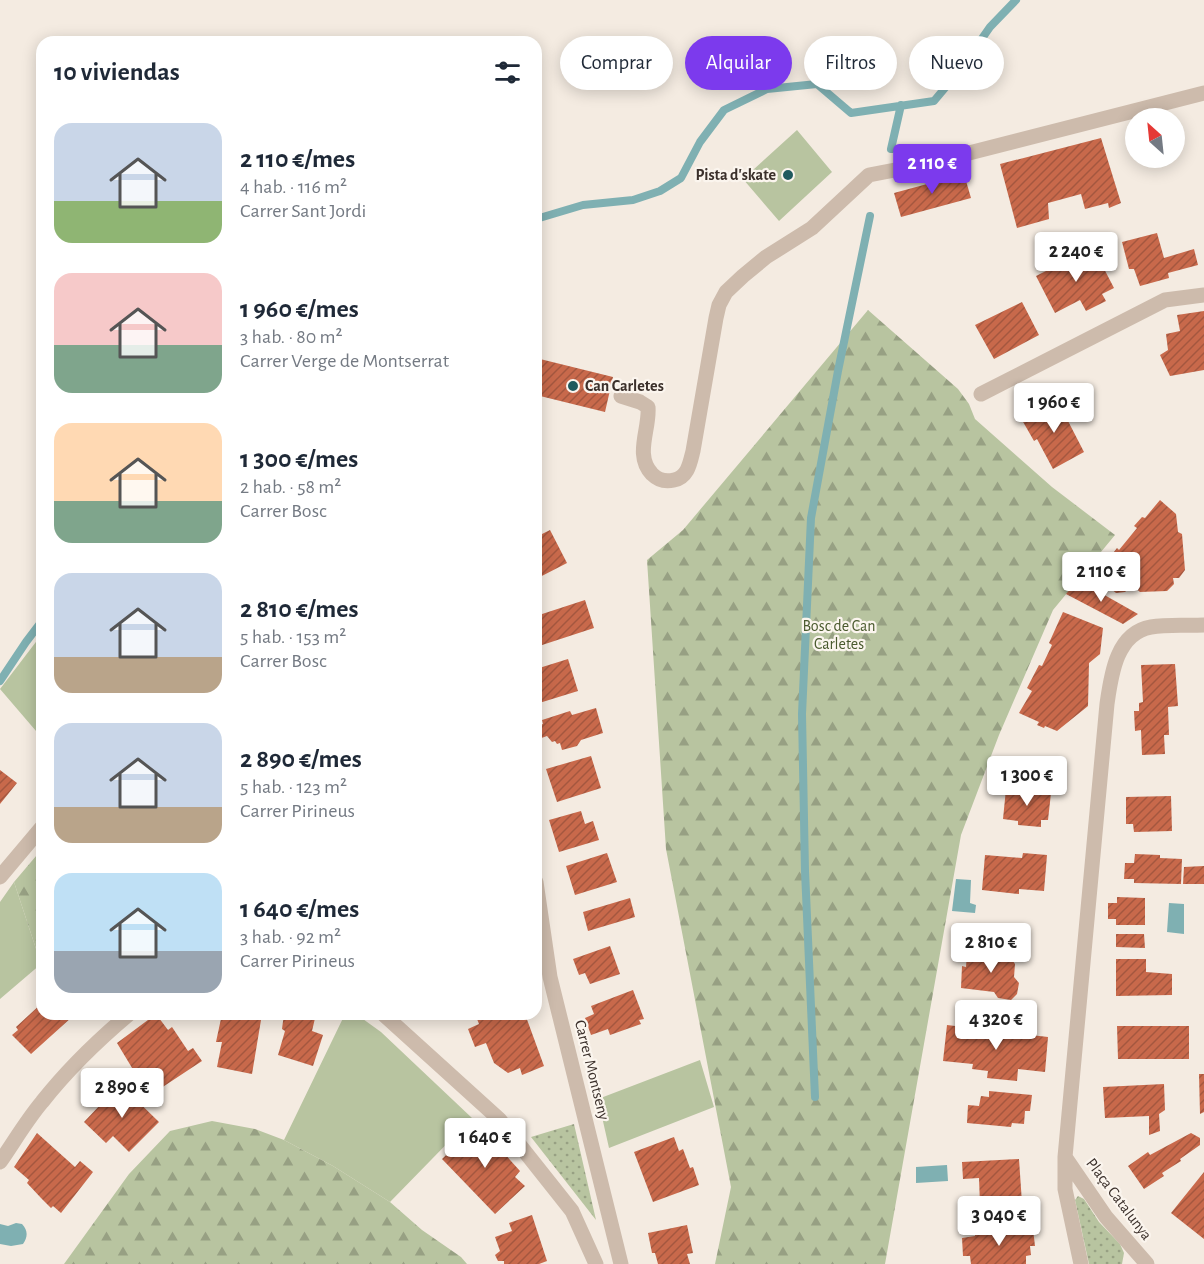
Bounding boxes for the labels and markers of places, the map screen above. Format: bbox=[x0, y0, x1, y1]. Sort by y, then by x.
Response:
pin: 2 110 € bbox=[877, 144, 987, 195]
place label: Pista d'skate bbox=[695, 167, 776, 183]
marker: Pista d'skate bbox=[781, 168, 795, 182]
pin: 2 240 € bbox=[1021, 232, 1131, 283]
place label: Can Carletes bbox=[585, 378, 664, 394]
marker: Can Carletes bbox=[566, 379, 580, 393]
pin: 1 960 € bbox=[999, 383, 1109, 434]
pin: 2 110 € bbox=[1046, 552, 1156, 603]
pin: 1 300 € bbox=[972, 756, 1082, 807]
pin: 2 810 € bbox=[936, 923, 1046, 974]
pin: 4 320 € bbox=[941, 1000, 1051, 1051]
pin: 2 890 € bbox=[67, 1068, 177, 1119]
pin: 1 640 € bbox=[430, 1118, 540, 1169]
pin: 3 040 € bbox=[944, 1196, 1054, 1247]

